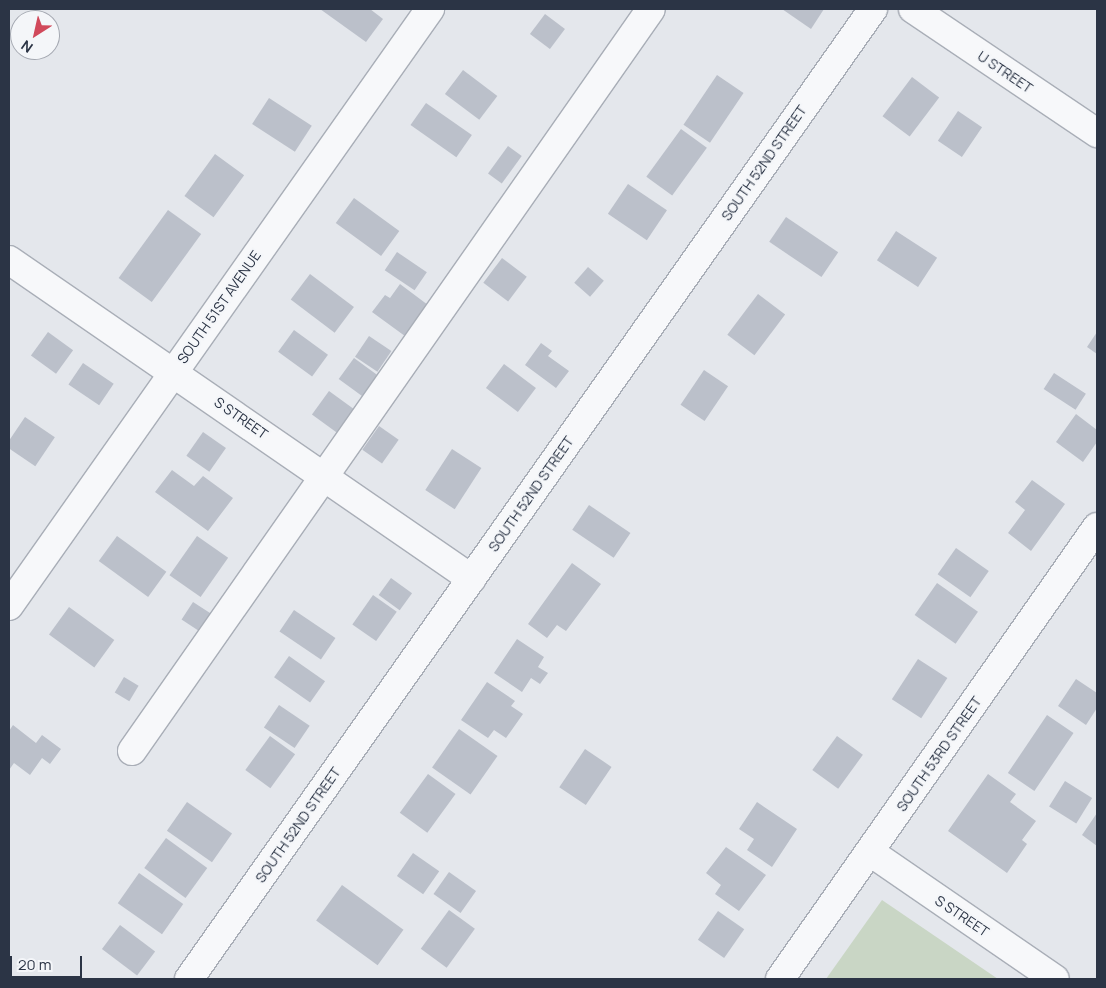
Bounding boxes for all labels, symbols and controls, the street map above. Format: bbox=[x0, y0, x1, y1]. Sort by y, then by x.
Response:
north arrow bbox=[10, 10, 60, 60]
text: N bbox=[17, 36, 36, 58]
street label: U STREET bbox=[974, 47, 1036, 97]
street label: SOUTH 52ND STREET bbox=[718, 102, 810, 224]
street label: SOUTH 51ST AVENUE bbox=[174, 247, 264, 367]
street label: S STREET bbox=[211, 393, 271, 443]
street label: SOUTH 52ND STREET bbox=[485, 433, 577, 555]
street label: SOUTH 53RD STREET bbox=[893, 693, 985, 815]
street label: SOUTH 52ND STREET bbox=[252, 764, 344, 886]
street label: S STREET bbox=[932, 892, 992, 940]
scale bar bbox=[12, 946, 85, 978]
text: 20 m bbox=[18, 954, 51, 975]

